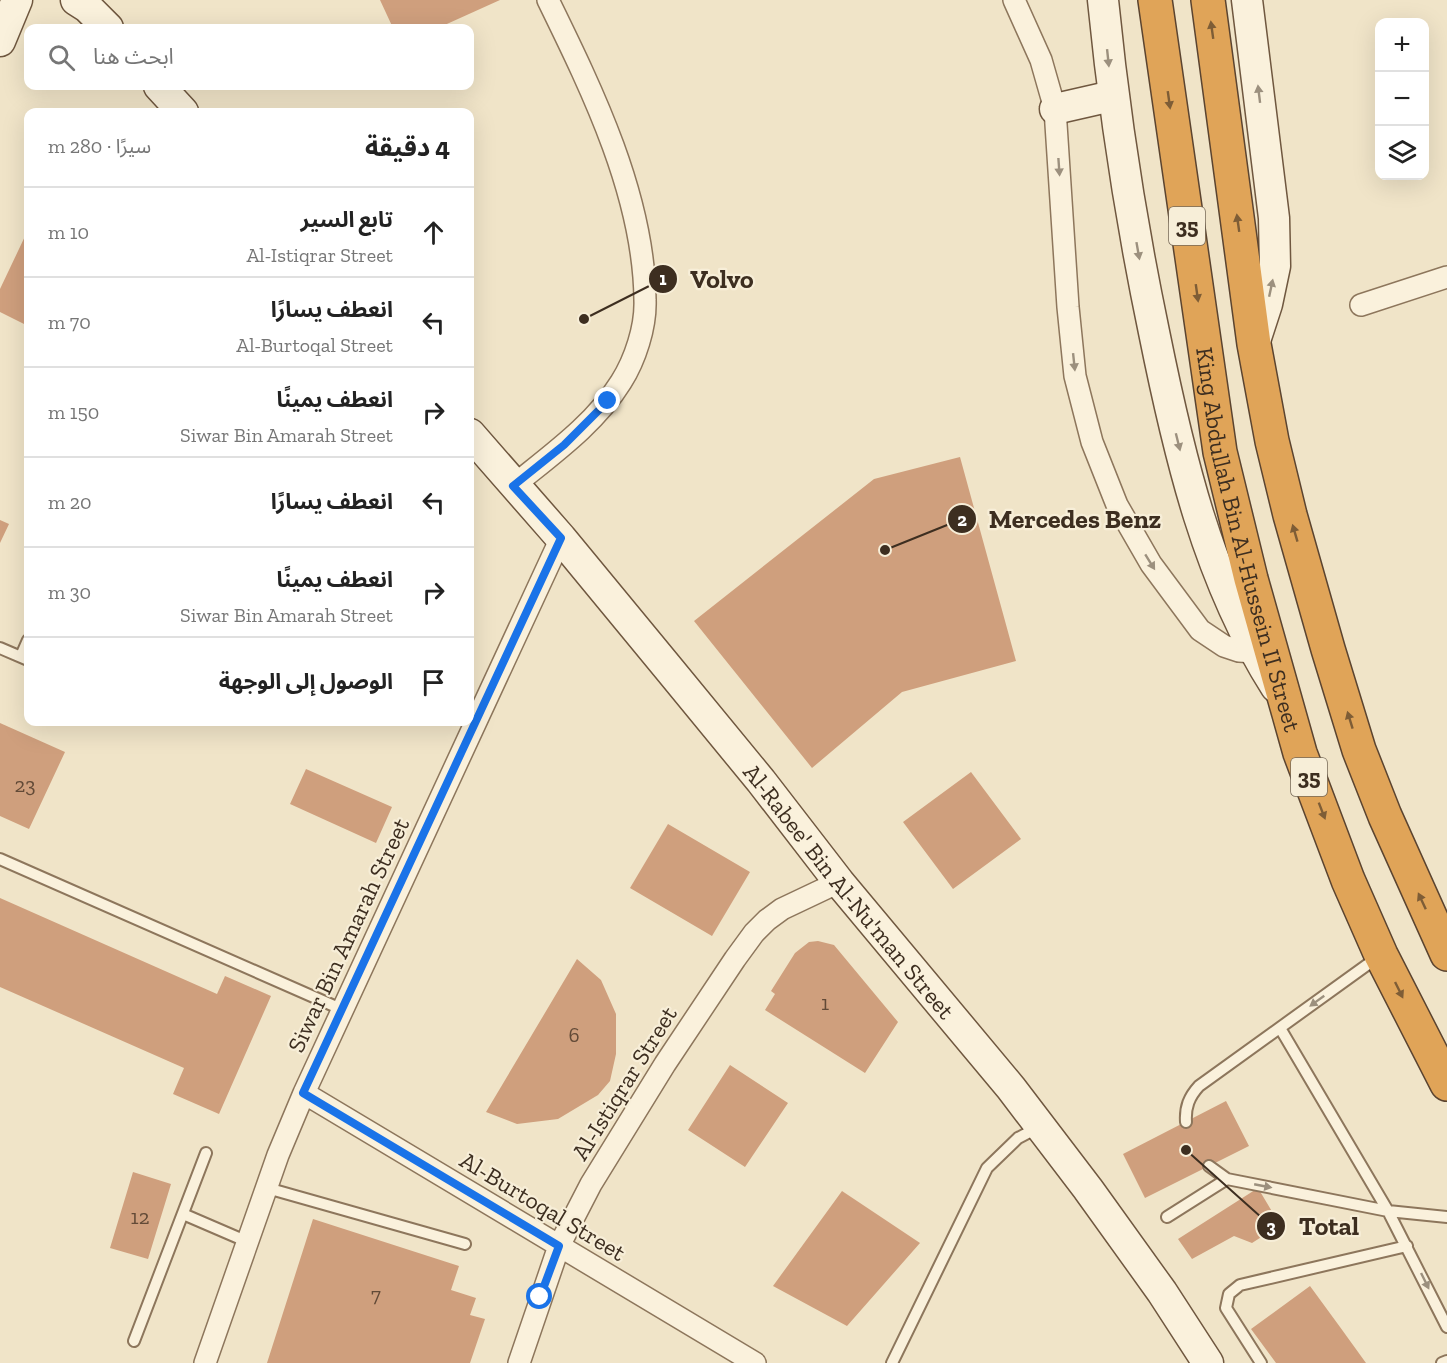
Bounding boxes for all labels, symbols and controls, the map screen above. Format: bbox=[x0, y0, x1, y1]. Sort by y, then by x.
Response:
map controls bbox=[1375, 18, 1429, 180]
button: + bbox=[1375, 18, 1429, 72]
one-way arrow bbox=[1208, 20, 1217, 39]
search box bbox=[24, 24, 474, 90]
icon: search bbox=[45, 41, 78, 74]
text: ابحث هنا bbox=[93, 43, 174, 70]
one-way arrow bbox=[1103, 49, 1113, 68]
button: − bbox=[1375, 72, 1429, 126]
one-way arrow bbox=[1254, 85, 1264, 104]
one-way arrow bbox=[1165, 90, 1174, 109]
button: layers bbox=[1375, 126, 1429, 180]
text: 4 دقيقة bbox=[365, 131, 450, 163]
text: سيرًا · 280 m bbox=[48, 134, 151, 158]
one-way arrow bbox=[1054, 158, 1064, 177]
text: تابع السير bbox=[301, 206, 393, 233]
road number: 35 bbox=[1169, 207, 1205, 245]
one-way arrow bbox=[1233, 213, 1242, 232]
icon: ahead bbox=[417, 216, 450, 249]
text: 10 m bbox=[48, 220, 89, 244]
one-way arrow bbox=[1134, 241, 1143, 260]
text: Al-Istiqrar Street bbox=[246, 243, 393, 267]
callout: Volvo bbox=[648, 257, 766, 301]
text: Volvo bbox=[690, 263, 754, 295]
text: 1 bbox=[659, 268, 667, 290]
one-way arrow bbox=[1266, 279, 1276, 297]
one-way arrow bbox=[1192, 283, 1201, 302]
text: انعطف يسارًا bbox=[271, 296, 393, 323]
icon: left bbox=[417, 306, 450, 339]
text: 70 m bbox=[48, 310, 91, 334]
text: Al-Burtoqal Street bbox=[236, 333, 393, 357]
street label: King Abdullah Bin Al-Hussein II Street bbox=[1191, 345, 1308, 735]
one-way arrow bbox=[1069, 352, 1079, 371]
text: انعطف يمينًا bbox=[276, 386, 393, 413]
route end bbox=[594, 387, 620, 413]
icon: right bbox=[417, 396, 450, 429]
text: 150 m bbox=[48, 400, 99, 424]
text: Siwar Bin Amarah Street bbox=[180, 423, 393, 447]
one-way arrow bbox=[1173, 433, 1183, 451]
icon: left bbox=[417, 486, 450, 519]
text: انعطف يسارًا bbox=[271, 488, 393, 515]
text: 20 m bbox=[48, 490, 92, 514]
callout: Mercedes Benz bbox=[947, 497, 1173, 541]
text: Mercedes Benz bbox=[989, 503, 1161, 535]
text: 2 bbox=[957, 509, 967, 531]
one-way arrow bbox=[1290, 524, 1299, 542]
one-way arrow bbox=[1145, 553, 1156, 570]
text: انعطف يمينًا bbox=[276, 566, 393, 593]
icon: right bbox=[417, 576, 450, 609]
text: 30 m bbox=[48, 580, 91, 604]
text: Siwar Bin Amarah Street bbox=[180, 603, 393, 627]
icon: arrive bbox=[417, 666, 450, 699]
text: الوصول إلى الوجهة bbox=[219, 668, 393, 695]
one-way arrow bbox=[1345, 711, 1354, 729]
street label: Al-Rabee' Bin Al-Nu'man Street bbox=[738, 757, 961, 1024]
road number: 35 bbox=[1291, 758, 1327, 796]
house number: 23 bbox=[14, 772, 36, 797]
one-way arrow bbox=[1318, 802, 1327, 820]
street label: Siwar Bin Amarah Street bbox=[281, 813, 415, 1057]
one-way arrow bbox=[1418, 892, 1427, 909]
one-way arrow bbox=[1394, 982, 1403, 999]
house number: 1 bbox=[821, 990, 829, 1015]
one-way arrow bbox=[1309, 995, 1324, 1007]
street label: Al-Istiqrar Street bbox=[565, 1001, 683, 1165]
house number: 6 bbox=[568, 1022, 580, 1047]
street label: Al-Burtoqal Street bbox=[455, 1145, 631, 1267]
one-way arrow bbox=[1253, 1182, 1272, 1191]
house number: 12 bbox=[131, 1204, 149, 1229]
callout: Total bbox=[1256, 1204, 1371, 1248]
text: Total bbox=[1299, 1210, 1359, 1242]
text: 3 bbox=[1266, 1216, 1276, 1238]
one-way arrow bbox=[1420, 1273, 1429, 1290]
house number: 7 bbox=[371, 1282, 381, 1307]
route start bbox=[526, 1283, 552, 1309]

